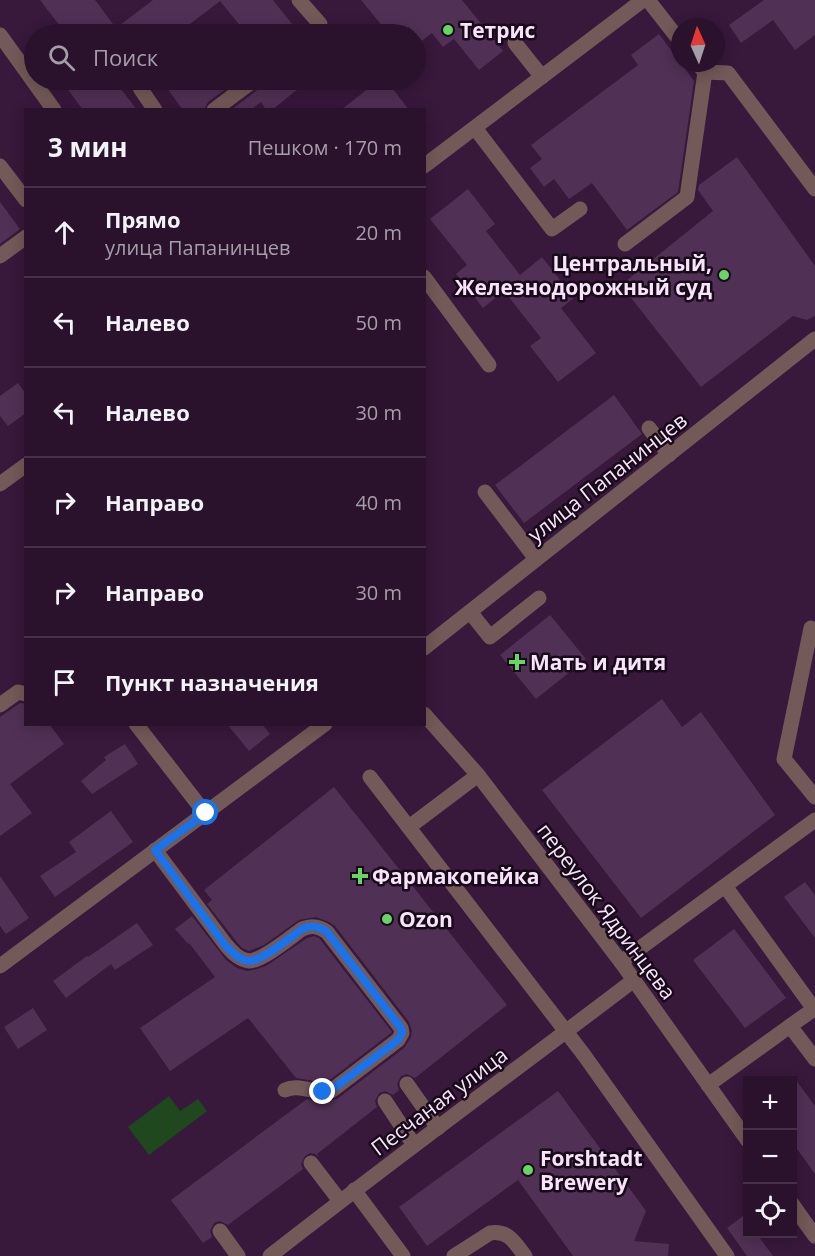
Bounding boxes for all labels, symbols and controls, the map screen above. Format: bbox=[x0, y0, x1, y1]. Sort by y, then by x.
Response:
place label: Тетрис bbox=[460, 16, 536, 44]
north arrow bbox=[671, 18, 725, 72]
marker: Тетрис bbox=[441, 23, 455, 37]
search box bbox=[24, 24, 426, 90]
icon: search bbox=[45, 41, 78, 74]
text: Поиск bbox=[93, 42, 158, 72]
text: 3 мин bbox=[48, 129, 128, 165]
text: Пешком · 170 m bbox=[248, 134, 402, 161]
text: Прямо bbox=[105, 204, 181, 234]
icon: ahead bbox=[48, 216, 81, 249]
text: 20 m bbox=[355, 219, 402, 246]
text: улица Папанинцев bbox=[105, 234, 290, 261]
place label: Центральный, Железнодорожный суд bbox=[455, 249, 712, 301]
marker: Центральный, Железнодорожный суд bbox=[717, 268, 731, 282]
icon: left bbox=[48, 306, 81, 339]
text: Налево bbox=[105, 307, 190, 337]
text: 50 m bbox=[355, 309, 402, 336]
icon: left bbox=[48, 396, 81, 429]
text: Налево bbox=[105, 397, 190, 427]
text: 30 m bbox=[355, 399, 402, 426]
street label: улица Папанинцев bbox=[522, 406, 692, 548]
icon: right bbox=[48, 486, 81, 519]
text: Направо bbox=[105, 487, 204, 517]
text: 40 m bbox=[355, 489, 402, 516]
icon: right bbox=[48, 576, 81, 609]
text: Направо bbox=[105, 577, 204, 607]
text: 30 m bbox=[355, 579, 402, 606]
place label: Мать и дитя bbox=[530, 648, 666, 676]
marker: Мать и дитя bbox=[508, 653, 526, 671]
icon: arrive bbox=[48, 666, 81, 699]
text: Пункт назначения bbox=[105, 667, 319, 697]
route start bbox=[192, 799, 218, 825]
street label: переулок Ядринцева bbox=[531, 817, 683, 1005]
place label: Фармакопейка bbox=[372, 862, 539, 890]
marker: Фармакопейка bbox=[353, 869, 367, 883]
place label: Ozon bbox=[399, 905, 453, 933]
marker: Ozon bbox=[380, 912, 394, 926]
street label: Песчаная улица bbox=[365, 1040, 513, 1162]
map controls bbox=[743, 1076, 797, 1238]
button: + bbox=[743, 1076, 797, 1130]
route end bbox=[309, 1078, 335, 1104]
button: − bbox=[743, 1130, 797, 1184]
place label: Forshtadt Brewery bbox=[540, 1144, 643, 1196]
marker: Forshtadt Brewery bbox=[521, 1163, 535, 1177]
button: locate bbox=[743, 1184, 797, 1238]

